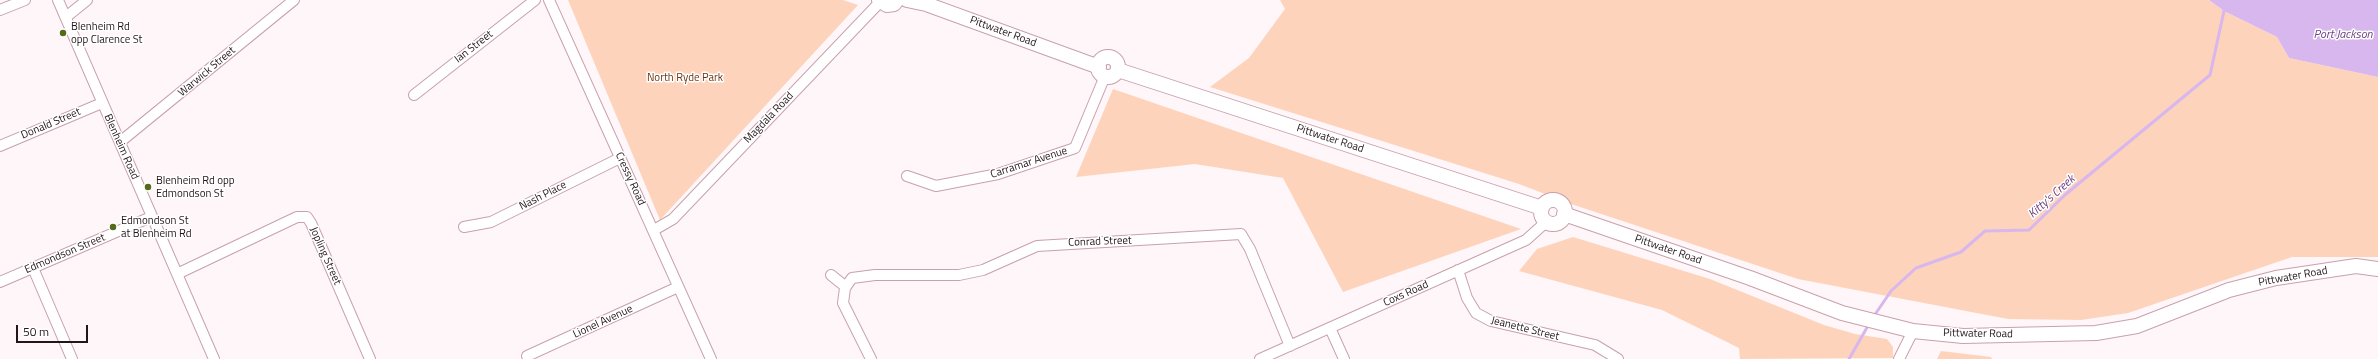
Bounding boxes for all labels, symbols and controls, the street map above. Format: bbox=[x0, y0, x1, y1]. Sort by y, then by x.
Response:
street label: Pittwater Road bbox=[968, 14, 1038, 50]
place label: Blenheim Rd opp Clarence St bbox=[71, 20, 142, 46]
marker: Blenheim Rd opp Clarence St bbox=[58, 28, 68, 38]
street label: Ian Street bbox=[452, 28, 496, 66]
water label: Port Jackson bbox=[2313, 28, 2373, 42]
street label: Warwick Street bbox=[176, 44, 238, 100]
park label: North Ryde Park bbox=[647, 71, 723, 85]
street label: Magdala Road bbox=[741, 90, 797, 146]
street label: Donald Street bbox=[19, 106, 83, 142]
street label: Blenheim Road bbox=[101, 112, 141, 182]
street label: Pittwater Road bbox=[1295, 122, 1365, 156]
street label: Carramar Avenue bbox=[989, 144, 1069, 182]
street label: Cressy Road bbox=[612, 150, 648, 208]
water label: Kitty's Creek bbox=[2026, 172, 2078, 222]
place label: Blenheim Rd opp Edmondson St bbox=[156, 174, 235, 200]
street label: Nash Place bbox=[517, 178, 569, 214]
marker: Blenheim Rd opp Edmondson St bbox=[143, 182, 153, 192]
place label: Edmondson St at Blenheim Rd bbox=[121, 214, 192, 240]
marker: Edmondson St at Blenheim Rd bbox=[108, 222, 118, 232]
street label: Jopling Street bbox=[306, 225, 344, 287]
street label: Edmondson Street bbox=[23, 231, 107, 277]
street label: Pittwater Road bbox=[1633, 232, 1703, 268]
street label: Conrad Street bbox=[1068, 234, 1132, 250]
street label: Pittwater Road bbox=[2257, 264, 2329, 290]
street label: Coxs Road bbox=[1381, 278, 1431, 310]
street label: Lionel Avenue bbox=[571, 302, 635, 342]
street label: Jeanette Street bbox=[1490, 314, 1560, 344]
scale bar bbox=[18, 317, 90, 343]
text: 50 m bbox=[23, 322, 49, 341]
street label: Pittwater Road bbox=[1943, 327, 2013, 341]

